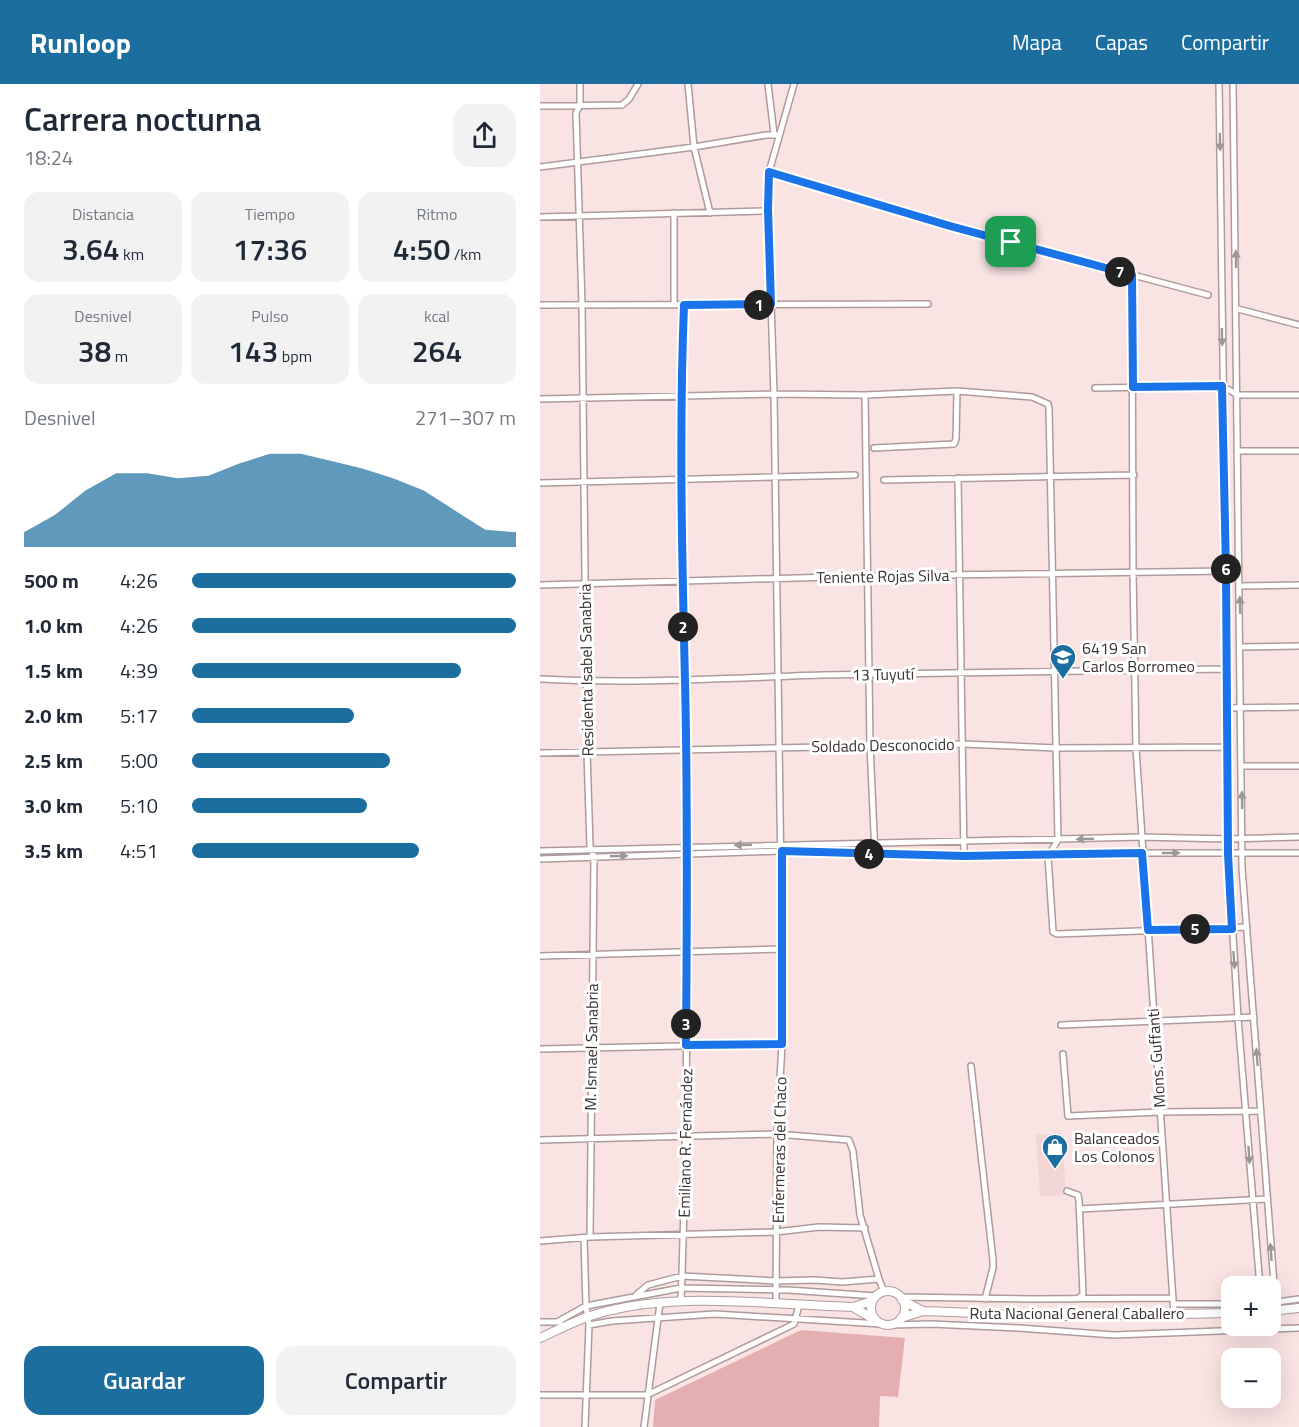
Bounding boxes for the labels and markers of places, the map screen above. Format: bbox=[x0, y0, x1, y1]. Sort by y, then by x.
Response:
pin bbox=[985, 216, 1036, 267]
pin: 7 bbox=[1105, 257, 1135, 287]
pin: 1 bbox=[744, 290, 774, 320]
pin: 6 bbox=[1211, 554, 1241, 584]
pin: 2 bbox=[668, 612, 698, 642]
place label: 6419 San Carlos Borromeo bbox=[1082, 636, 1195, 678]
school or university icon: 6419 San Carlos Borromeo bbox=[1048, 642, 1078, 680]
pin: 4 bbox=[854, 839, 884, 869]
pin: 5 bbox=[1180, 914, 1210, 944]
pin: 3 bbox=[671, 1009, 701, 1039]
place label: Balanceados Los Colonos bbox=[1074, 1126, 1160, 1168]
shop icon: Balanceados Los Colonos bbox=[1040, 1132, 1070, 1170]

